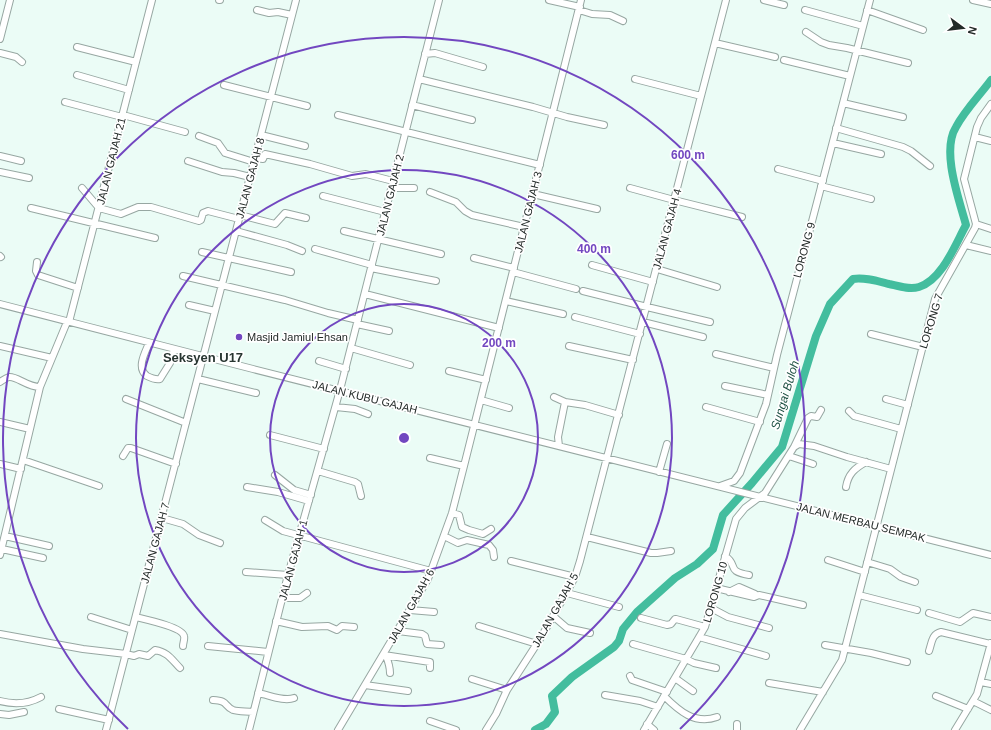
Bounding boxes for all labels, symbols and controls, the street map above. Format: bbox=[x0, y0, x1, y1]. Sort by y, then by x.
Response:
north arrow bbox=[943, 8, 983, 48]
text: N bbox=[966, 25, 979, 36]
street label: JALAN GAJAH 21 bbox=[94, 116, 128, 206]
street label: JALAN GAJAH 8 bbox=[233, 136, 267, 220]
text: 600 m bbox=[671, 148, 705, 162]
street label: JALAN GAJAH 2 bbox=[374, 153, 406, 237]
street label: JALAN GAJAH 3 bbox=[512, 170, 544, 254]
street label: JALAN GAJAH 4 bbox=[650, 187, 684, 271]
street label: LORONG 9 bbox=[791, 221, 817, 279]
text: 400 m bbox=[577, 242, 611, 256]
street label: LORONG 7 bbox=[917, 292, 945, 350]
place label: Masjid Jamiul Ehsan bbox=[247, 331, 348, 343]
marker: Masjid Jamiul Ehsan bbox=[234, 332, 244, 342]
text: 200 m bbox=[482, 336, 516, 350]
district label: Seksyen U17 bbox=[163, 350, 243, 365]
water label: Sungai Buloh bbox=[768, 359, 802, 431]
street label: JALAN KUBU GAJAH bbox=[311, 378, 419, 416]
centre of rings bbox=[397, 431, 411, 445]
street label: JALAN MERBAU SEMPAK bbox=[795, 500, 927, 544]
street label: JALAN GAJAH 7 bbox=[138, 501, 172, 585]
street label: JALAN GAJAH 1 bbox=[276, 518, 310, 602]
street label: LORONG 10 bbox=[701, 560, 729, 624]
street label: JALAN GAJAH 6 bbox=[386, 567, 436, 645]
street label: JALAN GAJAH 5 bbox=[530, 571, 580, 649]

